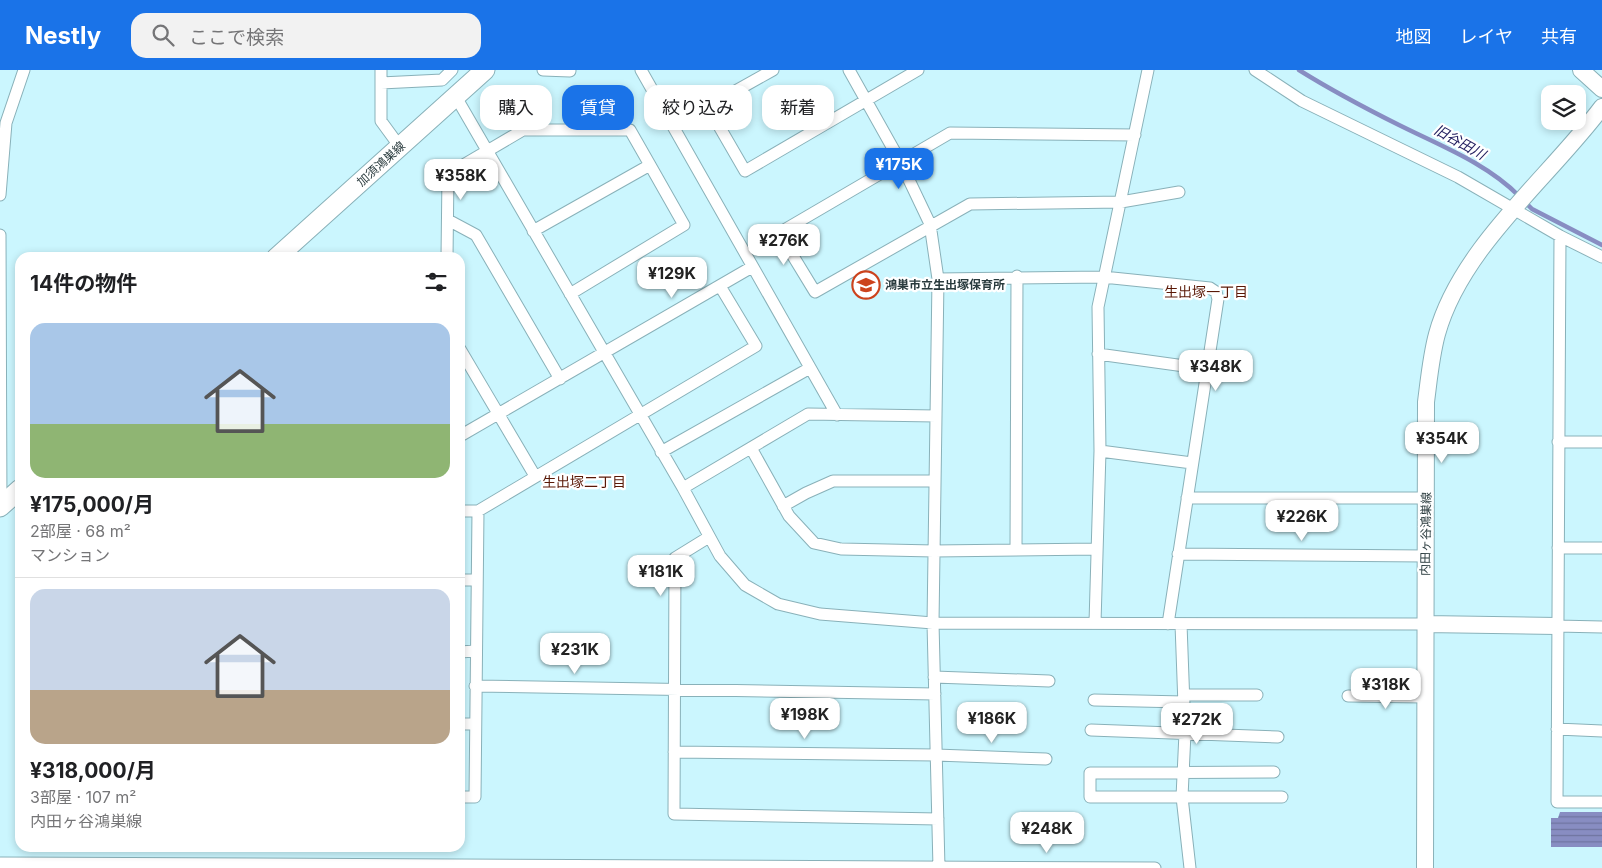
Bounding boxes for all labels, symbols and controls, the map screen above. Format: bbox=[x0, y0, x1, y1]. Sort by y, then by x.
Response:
search box bbox=[131, 13, 481, 58]
text: Nestly bbox=[25, 21, 101, 50]
icon: search bbox=[149, 21, 177, 49]
text: ここで検索 bbox=[189, 26, 284, 49]
text: 地図 bbox=[1396, 26, 1432, 47]
text: レイヤ bbox=[1460, 26, 1513, 47]
text: 共有 bbox=[1541, 26, 1577, 47]
chip: 購入 bbox=[480, 85, 552, 130]
chip: 賃貸 bbox=[562, 85, 634, 130]
chip: 絞り込み bbox=[644, 85, 752, 130]
chip: 新着 bbox=[762, 85, 834, 130]
map controls bbox=[1541, 85, 1586, 130]
button: layers bbox=[1541, 85, 1586, 130]
water label: 旧谷田川 bbox=[1432, 121, 1491, 164]
street label: 加須鴻巣線 bbox=[353, 138, 408, 189]
pin: ¥175K bbox=[864, 148, 934, 190]
text: ¥175K bbox=[876, 154, 922, 174]
pin: ¥358K bbox=[426, 158, 496, 201]
text: ¥358K bbox=[435, 165, 487, 185]
pin: ¥276K bbox=[749, 224, 819, 266]
text: ¥276K bbox=[759, 230, 809, 250]
pin: ¥129K bbox=[637, 256, 707, 299]
text: ¥129K bbox=[648, 263, 696, 283]
icon: filters bbox=[422, 268, 450, 296]
school or university icon: 鴻巣市立生出塚保育所 bbox=[851, 270, 881, 300]
text: 14件の物件 bbox=[30, 271, 137, 296]
place label: 鴻巣市立生出塚保育所 bbox=[885, 277, 1005, 292]
district label: 生出塚一丁目 bbox=[1164, 283, 1248, 300]
pin: ¥348K bbox=[1181, 350, 1251, 392]
icon: home bbox=[195, 356, 285, 446]
text: ¥348K bbox=[1190, 356, 1242, 376]
pin: ¥354K bbox=[1407, 422, 1477, 464]
text: ¥354K bbox=[1416, 428, 1468, 448]
district label: 生出塚二丁目 bbox=[542, 473, 626, 490]
text: ¥175,000/月 bbox=[30, 492, 154, 517]
street label: 内田ヶ谷鴻巣線 bbox=[1417, 492, 1434, 576]
pin: ¥226K bbox=[1267, 500, 1337, 542]
text: ¥226K bbox=[1276, 506, 1328, 526]
text: 2部屋 · 68 m² bbox=[30, 521, 131, 541]
text: マンション bbox=[30, 545, 110, 565]
pin: ¥181K bbox=[626, 554, 696, 597]
text: ¥181K bbox=[639, 561, 683, 581]
icon: home bbox=[195, 621, 285, 711]
pin: ¥231K bbox=[540, 632, 610, 675]
text: ¥231K bbox=[551, 639, 599, 659]
pin: ¥318K bbox=[1351, 668, 1421, 710]
text: ¥318K bbox=[1362, 674, 1410, 694]
pin: ¥198K bbox=[770, 698, 840, 740]
pin: ¥186K bbox=[957, 702, 1027, 744]
pin: ¥272K bbox=[1162, 702, 1232, 745]
text: ¥198K bbox=[781, 704, 829, 724]
text: ¥186K bbox=[968, 708, 1016, 728]
text: ¥272K bbox=[1172, 709, 1222, 729]
text: ¥318,000/月 bbox=[30, 758, 156, 783]
text: 3部屋 · 107 m² bbox=[30, 787, 136, 807]
text: 内田ヶ谷鴻巣線 bbox=[30, 811, 142, 831]
pin: ¥248K bbox=[1012, 812, 1082, 854]
text: ¥248K bbox=[1021, 818, 1073, 838]

